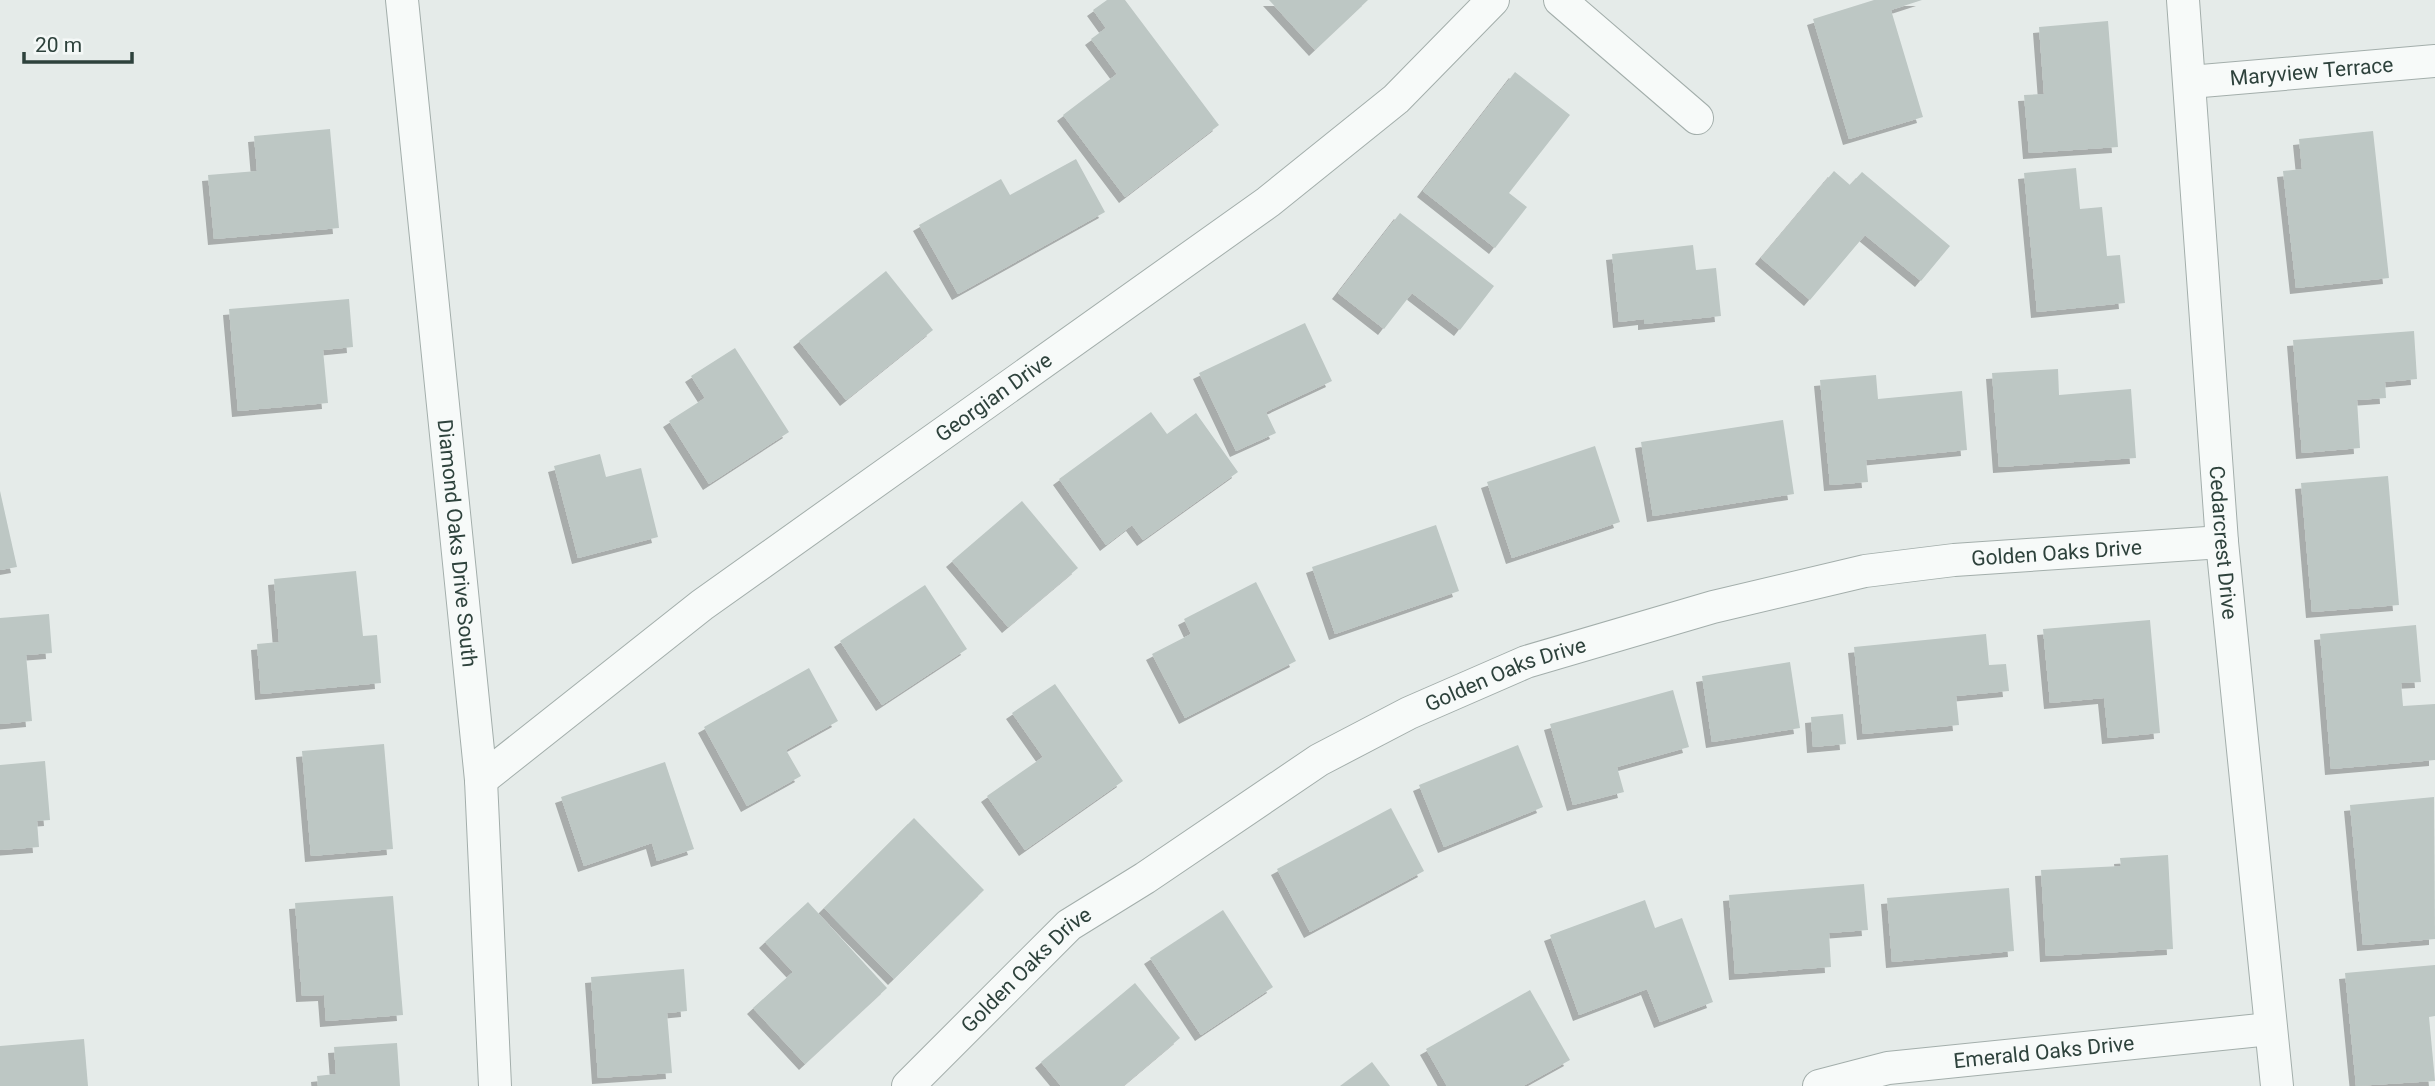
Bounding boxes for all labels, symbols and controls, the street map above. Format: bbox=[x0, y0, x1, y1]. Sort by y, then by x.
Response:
scale bar bbox=[24, 21, 133, 65]
text: 20 m bbox=[35, 33, 82, 57]
street label: Maryview Terrace bbox=[2229, 53, 2394, 91]
street label: Georgian Drive bbox=[931, 348, 1056, 447]
street label: Diamond Oaks Drive South bbox=[433, 418, 481, 668]
street label: Cedarcrest Drive bbox=[2205, 465, 2242, 621]
street label: Golden Oaks Drive bbox=[1970, 535, 2143, 571]
street label: Golden Oaks Drive bbox=[1421, 633, 1589, 717]
street label: Golden Oaks Drive bbox=[956, 902, 1096, 1038]
street label: Emerald Oaks Drive bbox=[1952, 1031, 2135, 1073]

